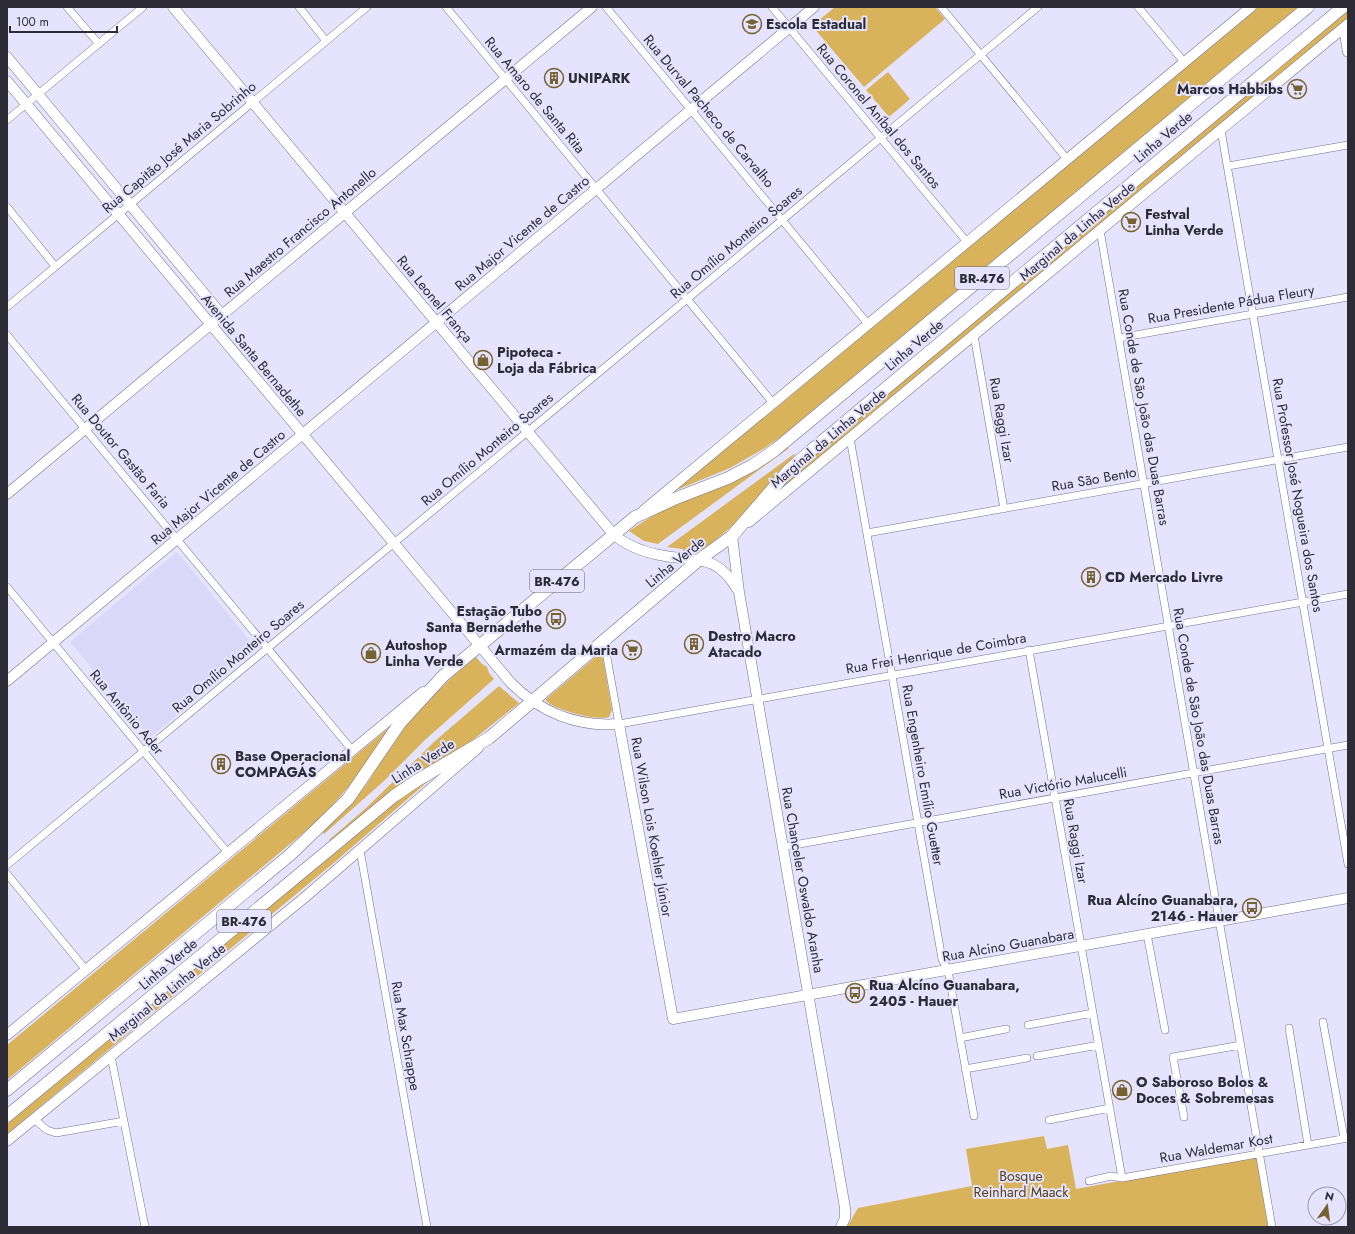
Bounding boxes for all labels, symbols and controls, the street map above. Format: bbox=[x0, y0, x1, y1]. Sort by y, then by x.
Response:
scale bar bbox=[10, 8, 117, 34]
text: 100 m bbox=[16, 13, 49, 31]
school or university icon: Escola Estadual bbox=[741, 13, 763, 35]
place label: Escola Estadual bbox=[766, 14, 866, 34]
street label: Rua Durval Pacheco de Carvalho bbox=[639, 30, 779, 192]
street label: Rua Amaro de Santa Rita bbox=[480, 32, 590, 158]
street label: Rua Coronel Aníbal dos Santos bbox=[812, 39, 946, 193]
building icon: UNIPARK bbox=[543, 67, 565, 89]
place label: UNIPARK bbox=[568, 68, 630, 88]
street label: Rua Capitão José Maria Sobrinho bbox=[98, 76, 261, 218]
supermarket icon: Marcos Habbibs bbox=[1286, 78, 1308, 100]
place label: Marcos Habbibs bbox=[1177, 79, 1284, 99]
street label: Linha Verde bbox=[1129, 107, 1197, 167]
street label: Rua Maestro Francisco Antonello bbox=[220, 162, 381, 302]
street label: Rua Major Vicente de Castro bbox=[450, 170, 594, 295]
street label: Marginal da Linha Verde bbox=[1015, 177, 1139, 285]
street label: Rua Omílio Monteiro Soares bbox=[666, 180, 807, 303]
place label: Festval Linha Verde bbox=[1145, 204, 1224, 240]
supermarket icon: Festval Linha Verde bbox=[1120, 211, 1142, 233]
street label: Rua Leonel França bbox=[393, 251, 477, 347]
road number: BR-476 bbox=[955, 267, 1009, 289]
street label: Rua Presidente Pádua Fleury bbox=[1146, 279, 1317, 329]
street label: Rua Conde de São João das Duas Barras bbox=[1113, 287, 1175, 527]
street label: Avenida Santa Bernadethe bbox=[197, 289, 311, 421]
street label: Linha Verde bbox=[880, 315, 948, 375]
place label: Pipoteca - Loja da Fábrica bbox=[497, 342, 597, 378]
shop icon: Pipoteca - Loja da Fábrica bbox=[472, 349, 494, 371]
street label: Rua Raggi Izar bbox=[985, 376, 1019, 464]
street label: Rua Professor José Nogueira dos Santos bbox=[1268, 376, 1329, 614]
street label: Marginal da Linha Verde bbox=[766, 384, 890, 492]
street label: Rua Omílio Monteiro Soares bbox=[417, 387, 558, 510]
street label: Rua Doutor Gastão Faria bbox=[67, 389, 175, 513]
street label: Rua Major Vicente de Castro bbox=[146, 424, 290, 549]
street label: Rua São Bento bbox=[1050, 462, 1138, 496]
street label: Linha Verde bbox=[641, 532, 709, 592]
building icon: CD Mercado Livre bbox=[1080, 566, 1102, 588]
place label: CD Mercado Livre bbox=[1105, 567, 1223, 587]
road number: BR-476 bbox=[530, 570, 584, 592]
street label: Rua Omílio Monteiro Soares bbox=[168, 594, 309, 717]
place label: Estação Tubo Santa Bernadethe bbox=[426, 601, 542, 637]
street label: Rua Conde de São João das Duas Barras bbox=[1168, 606, 1230, 846]
bus stop icon: Estação Tubo Santa Bernadethe bbox=[545, 608, 567, 630]
place label: Destro Macro Atacado bbox=[707, 626, 796, 662]
street label: Rua Frei Henrique de Coimbra bbox=[844, 627, 1028, 679]
building icon: Destro Macro Atacado bbox=[683, 633, 705, 655]
place label: Autoshop Linha Verde bbox=[384, 635, 464, 671]
supermarket icon: Armazém da Maria bbox=[621, 639, 643, 661]
place label: Armazém da Maria bbox=[494, 640, 618, 660]
shop icon: Autoshop Linha Verde bbox=[360, 642, 382, 664]
street label: Rua Antônio Ader bbox=[85, 665, 169, 759]
street label: Rua Engenheiro Emílio Guetter bbox=[897, 683, 949, 867]
street label: Linha Verde bbox=[388, 734, 458, 788]
street label: Rua Wilson Lois Koehler Júnior bbox=[626, 735, 678, 919]
place label: Base Operacional COMPAGÁS bbox=[235, 746, 350, 782]
building icon: Base Operacional COMPAGÁS bbox=[210, 753, 232, 775]
street label: Rua Victório Malucelli bbox=[997, 762, 1129, 804]
street label: Rua Chanceler Oswaldo Aranha bbox=[777, 785, 829, 975]
street label: Rua Raggi Izar bbox=[1059, 797, 1093, 885]
place label: Rua Alcíno Guanabara, 2146 - Hauer bbox=[1087, 890, 1238, 926]
bus stop icon: Rua Alcíno Guanabara, 2146 - Hauer bbox=[1241, 897, 1263, 919]
road number: BR-476 bbox=[217, 910, 271, 932]
street label: Rua Alcino Guanabara bbox=[941, 924, 1075, 966]
street label: Linha Verde bbox=[134, 934, 202, 994]
street label: Marginal da Linha Verde bbox=[104, 938, 230, 1046]
place label: Rua Alcíno Guanabara, 2405 - Hauer bbox=[869, 975, 1020, 1011]
street label: Rua Max Schrappe bbox=[387, 980, 425, 1092]
bus stop icon: Rua Alcíno Guanabara, 2405 - Hauer bbox=[844, 982, 866, 1004]
place label: O Saboroso Bolos & Doces & Sobremesas bbox=[1136, 1072, 1274, 1108]
shop icon: O Saboroso Bolos & Doces & Sobremesas bbox=[1111, 1079, 1133, 1101]
street label: Rua Waldemar Kost bbox=[1158, 1128, 1275, 1168]
park label: Bosque Reinhard Maack bbox=[974, 1166, 1069, 1202]
north arrow bbox=[1307, 1186, 1347, 1226]
text: N bbox=[1323, 1187, 1336, 1205]

